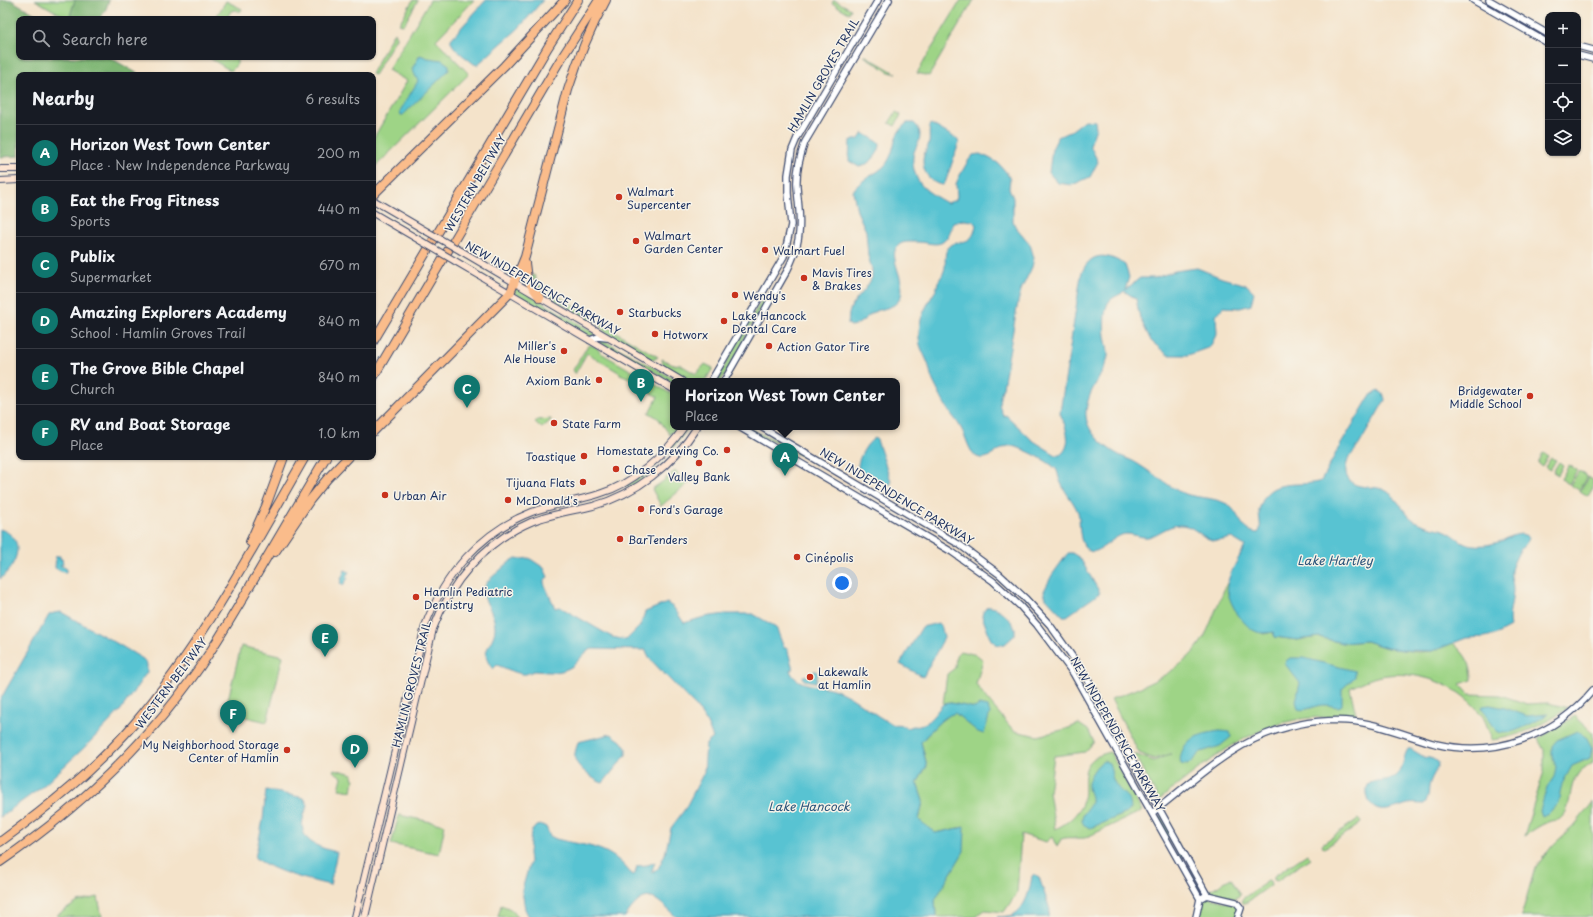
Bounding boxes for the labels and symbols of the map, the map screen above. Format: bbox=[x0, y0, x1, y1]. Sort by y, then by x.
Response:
street label: HAMLIN GROVES TRAIL bbox=[783, 14, 863, 136]
street label: WESTERN BELTWAY bbox=[440, 131, 510, 235]
place label: Walmart Supercenter bbox=[627, 183, 692, 213]
marker: Walmart Supercenter bbox=[614, 192, 624, 202]
place label: Walmart Garden Center bbox=[644, 227, 724, 257]
street label: NEW INDEPENDENCE PARKWAY bbox=[462, 236, 624, 340]
marker: Walmart Garden Center bbox=[631, 236, 641, 246]
place label: Walmart Fuel bbox=[773, 242, 845, 259]
marker: Walmart Fuel bbox=[760, 245, 770, 255]
place label: Mavis Tires & Brakes bbox=[812, 264, 872, 294]
marker: Mavis Tires & Brakes bbox=[799, 273, 809, 283]
place label: Wendy's bbox=[743, 287, 786, 304]
marker: Wendy's bbox=[730, 290, 740, 300]
place label: Starbucks bbox=[628, 304, 681, 321]
marker: Starbucks bbox=[615, 307, 625, 317]
place label: Lake Hancock Dental Care bbox=[732, 307, 807, 337]
marker: Lake Hancock Dental Care bbox=[719, 316, 729, 326]
place label: Hotworx bbox=[663, 326, 708, 343]
marker: Hotworx bbox=[650, 329, 660, 339]
place label: Miller's Ale House bbox=[504, 337, 556, 367]
place label: Action Gator Tire bbox=[777, 338, 870, 355]
marker: Action Gator Tire bbox=[764, 341, 774, 351]
marker: Miller's Ale House bbox=[559, 346, 569, 356]
pin: B bbox=[628, 369, 654, 402]
place label: Axiom Bank bbox=[526, 372, 591, 389]
pin: C bbox=[454, 375, 480, 408]
marker: Axiom Bank bbox=[594, 375, 604, 385]
place label: Bridgewater Middle School bbox=[1450, 382, 1523, 412]
marker: Bridgewater Middle School bbox=[1525, 391, 1535, 401]
place label: State Farm bbox=[562, 415, 621, 432]
marker: State Farm bbox=[549, 418, 559, 428]
place label: Homestate Brewing Co. bbox=[597, 442, 719, 459]
pin: A bbox=[772, 443, 798, 476]
street label: NEW INDEPENDENCE PARKWAY bbox=[817, 443, 977, 549]
marker: Homestate Brewing Co. bbox=[722, 445, 732, 455]
place label: Toastique bbox=[526, 448, 576, 465]
marker: Toastique bbox=[579, 451, 589, 461]
marker: Valley Bank bbox=[694, 458, 704, 468]
place label: Chase bbox=[624, 461, 656, 478]
marker: Chase bbox=[611, 464, 621, 474]
place label: Valley Bank bbox=[668, 468, 731, 485]
place label: Tijuana Flats bbox=[506, 474, 575, 491]
marker: Tijuana Flats bbox=[578, 477, 588, 487]
place label: Urban Air bbox=[393, 487, 447, 504]
marker: Urban Air bbox=[380, 490, 390, 500]
place label: McDonald's bbox=[516, 492, 578, 509]
marker: McDonald's bbox=[503, 495, 513, 505]
place label: Ford's Garage bbox=[649, 501, 723, 518]
marker: Ford's Garage bbox=[636, 504, 646, 514]
place label: BarTenders bbox=[628, 531, 688, 548]
marker: BarTenders bbox=[615, 534, 625, 544]
place label: Cinépolis bbox=[805, 549, 854, 566]
water label: Lake Hartley bbox=[1297, 551, 1374, 569]
marker: Cinépolis bbox=[792, 552, 802, 562]
your location bbox=[832, 573, 852, 593]
place label: Hamlin Pediatric Dentistry bbox=[424, 583, 512, 613]
marker: Hamlin Pediatric Dentistry bbox=[411, 592, 421, 602]
street label: HAMLIN GROVES TRAIL bbox=[387, 618, 435, 749]
pin: E bbox=[312, 624, 338, 657]
street label: WESTERN BELTWAY bbox=[131, 634, 211, 732]
street label: NEW INDEPENDENCE PARKWAY bbox=[1066, 653, 1170, 815]
place label: Lakewalk at Hamlin bbox=[818, 663, 871, 693]
marker: Lakewalk at Hamlin bbox=[805, 672, 815, 682]
pin: F bbox=[220, 700, 246, 733]
pin: D bbox=[342, 735, 368, 768]
place label: My Neighborhood Storage Center of Hamlin bbox=[142, 736, 279, 766]
marker: My Neighborhood Storage Center of Hamlin bbox=[282, 745, 292, 755]
water label: Lake Hancock bbox=[768, 797, 851, 815]

